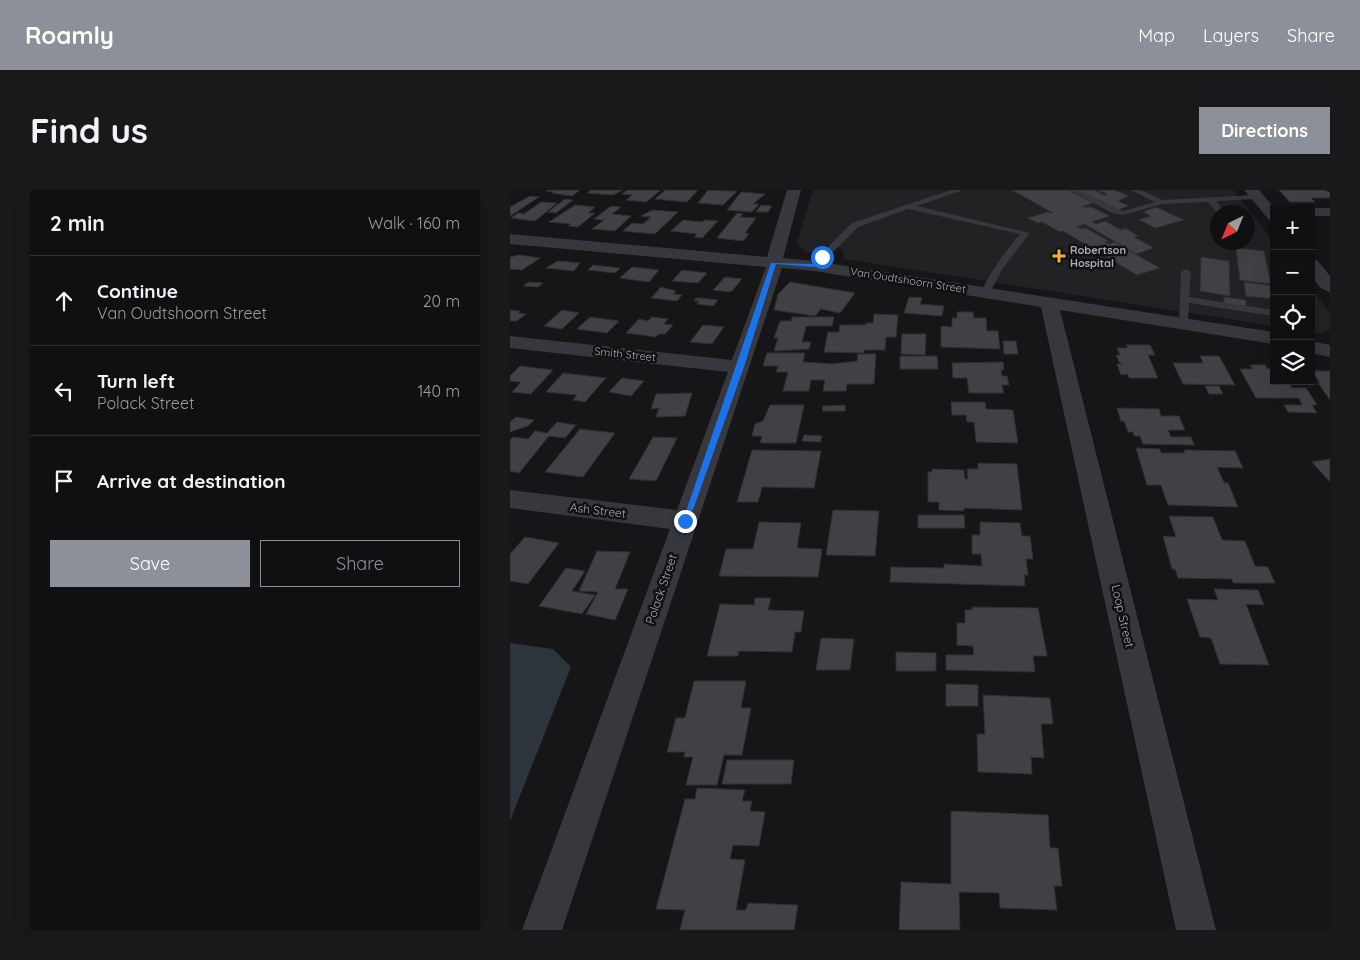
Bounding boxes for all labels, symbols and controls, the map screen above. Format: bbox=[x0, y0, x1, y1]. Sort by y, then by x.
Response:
text: Roamly bbox=[25, 20, 114, 50]
text: Map bbox=[1138, 24, 1175, 47]
text: Layers bbox=[1203, 24, 1259, 47]
text: Share bbox=[1287, 24, 1335, 47]
button: Directions bbox=[1199, 107, 1330, 154]
text: Find us bbox=[30, 108, 148, 152]
north arrow bbox=[1210, 205, 1255, 250]
map controls bbox=[1270, 205, 1315, 385]
button: + bbox=[1270, 205, 1315, 250]
text: 2 min bbox=[50, 210, 105, 236]
text: Walk · 160 m bbox=[368, 213, 460, 233]
place label: Robertson Hospital bbox=[1070, 243, 1126, 270]
route start bbox=[811, 246, 834, 269]
marker: Robertson Hospital bbox=[1052, 249, 1066, 263]
button: − bbox=[1270, 250, 1315, 295]
street label: Van Oudtshoorn Street bbox=[849, 264, 967, 296]
text: Continue bbox=[97, 279, 178, 303]
icon: ahead bbox=[50, 287, 78, 315]
text: 20 m bbox=[423, 291, 460, 311]
button: locate bbox=[1270, 295, 1315, 340]
text: Van Oudtshoorn Street bbox=[97, 303, 267, 323]
button: layers bbox=[1270, 340, 1315, 385]
street label: Smith Street bbox=[594, 344, 657, 364]
text: Turn left bbox=[97, 369, 175, 393]
icon: left bbox=[50, 377, 78, 405]
text: 140 m bbox=[417, 381, 460, 401]
text: Polack Street bbox=[97, 393, 194, 413]
icon: arrive bbox=[50, 467, 78, 495]
text: Arrive at destination bbox=[97, 469, 286, 493]
street label: Ash Street bbox=[569, 499, 627, 521]
route end bbox=[674, 510, 697, 533]
button: Save bbox=[50, 540, 250, 587]
button: Share bbox=[260, 540, 460, 587]
street label: Polack Street bbox=[642, 552, 680, 626]
street label: Loop Street bbox=[1108, 583, 1138, 649]

